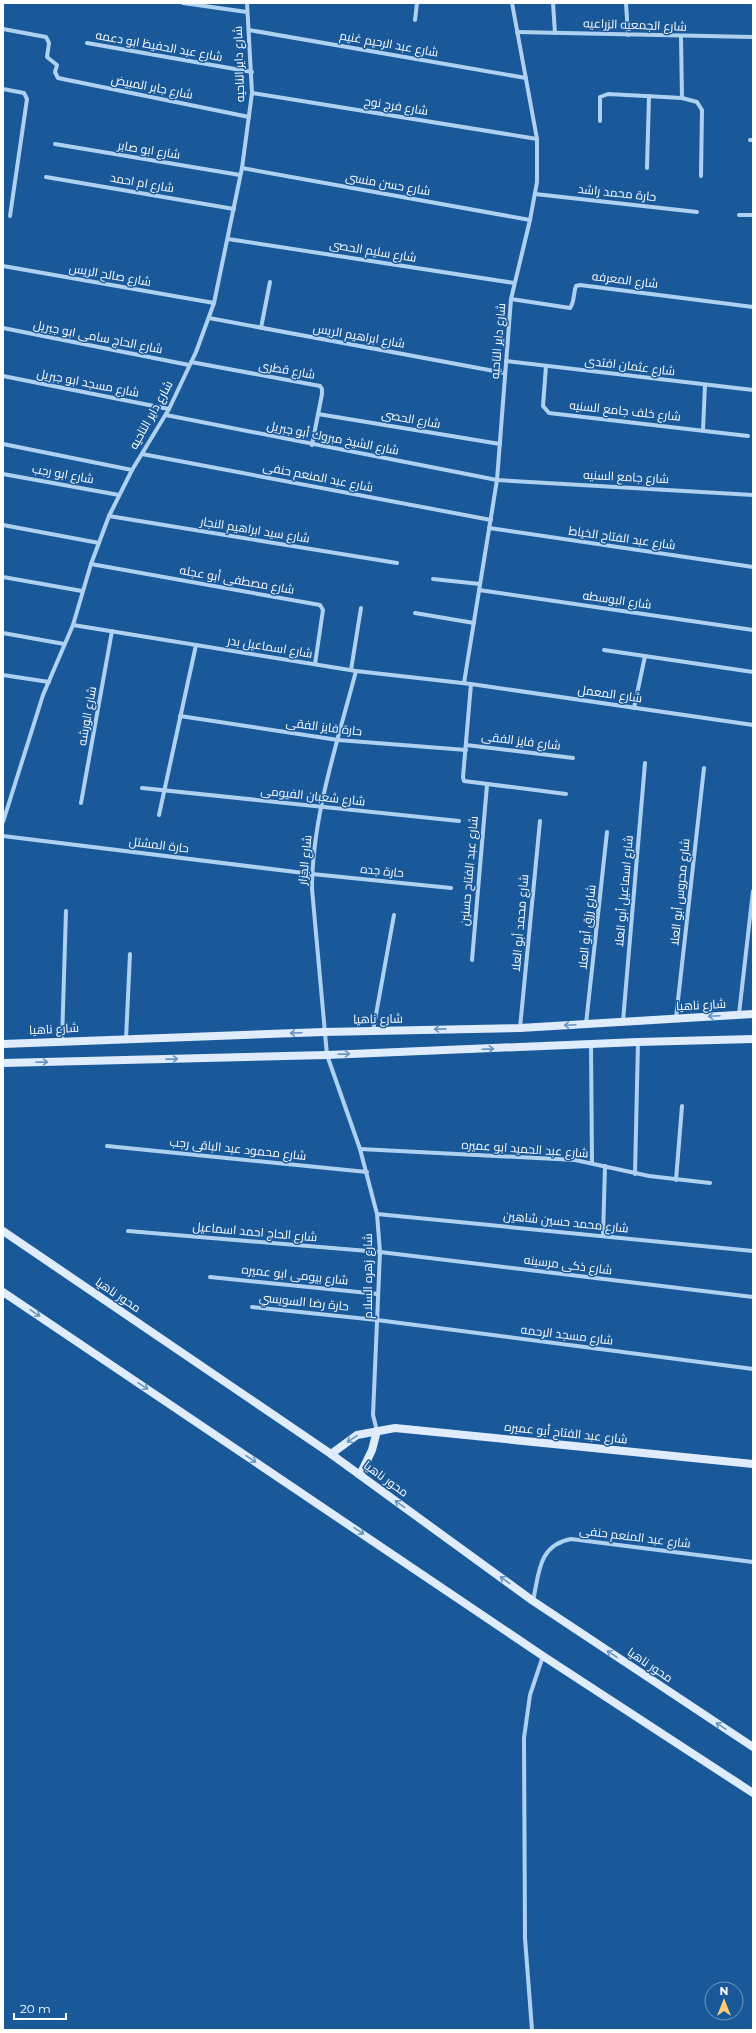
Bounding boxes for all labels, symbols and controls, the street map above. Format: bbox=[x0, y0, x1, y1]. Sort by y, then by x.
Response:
street label: شارع الجمعيه الزراعيه bbox=[583, 15, 687, 35]
street label: شارع داير الناحيه bbox=[230, 26, 248, 102]
street label: شارع عبد الحفيظ ابو دعمه bbox=[94, 27, 224, 65]
street label: شارع عبد الرحيم غنيم bbox=[338, 27, 440, 61]
street label: شارع جابر المبيض bbox=[110, 71, 194, 103]
street label: شارع فرج نوح bbox=[363, 93, 429, 119]
street label: شارع ابو صابر bbox=[116, 137, 181, 163]
street label: شارع حسن منسى bbox=[344, 169, 432, 199]
street label: شارع ام احمد bbox=[109, 170, 175, 197]
street label: حارة محمد راشد bbox=[577, 181, 657, 204]
street label: شارع سليم الحصى bbox=[328, 236, 418, 266]
street label: شارع صالح الريس bbox=[68, 260, 152, 290]
street label: شارع المعرفه bbox=[591, 268, 659, 292]
street label: شارع داير الناحيه bbox=[487, 302, 509, 380]
street label: شارع الحاج سامى ابو جبريل bbox=[32, 317, 164, 357]
street label: شارع ابراهيم الريس bbox=[312, 320, 406, 352]
street label: شارع عثمان افتدى bbox=[584, 353, 676, 379]
street label: شارع قطرى bbox=[258, 357, 317, 383]
street label: شارع مسجد ابو جبريل bbox=[35, 365, 141, 401]
street label: شارع داير الناحيه bbox=[126, 378, 176, 452]
street label: شارع خلف جامع السنيه bbox=[568, 397, 682, 425]
street label: شارع الحصى bbox=[380, 406, 442, 432]
street label: شارع الشيخ مبروك أبو جبريل bbox=[266, 417, 400, 459]
street label: شارع عبد المنعم حنفى bbox=[262, 458, 375, 496]
street label: شارع ابو رجب bbox=[31, 461, 95, 487]
street label: شارع جامع السنيه bbox=[583, 467, 669, 487]
street label: شارع سيد ابراهيم النجار bbox=[198, 513, 311, 547]
street label: شارع عبد الفتاح الخياط bbox=[567, 523, 677, 553]
street label: شارع مصطفى أبو عجله bbox=[178, 562, 296, 598]
street label: شارع البوسطه bbox=[582, 587, 652, 613]
street label: شارع اسماعيل بدر bbox=[225, 632, 314, 662]
street label: شارع المعمل bbox=[577, 682, 643, 706]
street label: شارع الورشه bbox=[74, 685, 100, 747]
street label: حارة فايز الفقى bbox=[285, 714, 363, 739]
street label: شارع فايز الفقى bbox=[481, 728, 562, 754]
street label: شارع شعبان الفيومى bbox=[260, 783, 366, 809]
street label: شارع عبد الفتاح حسنين bbox=[456, 815, 482, 927]
street label: حارة المشتل bbox=[128, 833, 190, 856]
street label: شارع الجزار bbox=[294, 834, 316, 887]
street label: شارع اسماعيل أبو العلا bbox=[611, 834, 637, 948]
street label: شارع محروس أبو العلا bbox=[666, 837, 694, 946]
street label: حارة جده bbox=[360, 861, 405, 880]
street label: شارع محمد أبو العلا bbox=[508, 874, 532, 972]
street label: شارع رزق أبو العلا bbox=[575, 884, 599, 970]
street label: شارع ناهيا bbox=[676, 996, 726, 1014]
street label: شارع ناهيا bbox=[353, 1011, 403, 1027]
one-way arrow bbox=[708, 1012, 721, 1019]
street label: شارع ناهيا bbox=[29, 1020, 79, 1038]
one-way arrow bbox=[564, 1021, 577, 1028]
one-way arrow bbox=[434, 1025, 447, 1033]
one-way arrow bbox=[290, 1029, 303, 1037]
one-way arrow bbox=[481, 1045, 494, 1053]
one-way arrow bbox=[337, 1050, 350, 1058]
one-way arrow bbox=[165, 1055, 178, 1062]
one-way arrow bbox=[35, 1058, 48, 1066]
street label: شارع محمود عبد الباقى رجب bbox=[169, 1134, 307, 1164]
street label: شارع عبد الحميد ابو عميره bbox=[461, 1137, 589, 1161]
street label: شارع محمد حسين شاهين bbox=[503, 1207, 630, 1237]
street label: شارع الحاج احمد اسماعيل bbox=[192, 1219, 318, 1245]
street label: شارع زهره السلام bbox=[360, 1233, 376, 1319]
street label: شارع ذكى مرسينه bbox=[523, 1252, 613, 1278]
street label: شارع بيومى ابو عميره bbox=[241, 1261, 349, 1289]
street label: محور ناهيا bbox=[93, 1274, 144, 1315]
street label: حارة رضا السويسي bbox=[258, 1289, 350, 1317]
one-way arrow bbox=[30, 1309, 41, 1317]
street label: شارع مسجد الرحمه bbox=[520, 1321, 614, 1349]
one-way arrow bbox=[137, 1382, 148, 1390]
street label: شارع عبد الفتاح أبو عميره bbox=[504, 1419, 628, 1447]
one-way arrow bbox=[347, 1435, 358, 1443]
one-way arrow bbox=[245, 1455, 256, 1463]
street label: محور ناهيا bbox=[361, 1457, 412, 1500]
one-way arrow bbox=[395, 1500, 406, 1508]
street label: شارع عبد المنعم حنفى bbox=[578, 1522, 692, 1552]
one-way arrow bbox=[353, 1527, 364, 1535]
one-way arrow bbox=[500, 1576, 511, 1585]
street label: محور ناهيا bbox=[625, 1644, 676, 1685]
one-way arrow bbox=[607, 1650, 618, 1658]
one-way arrow bbox=[715, 1722, 726, 1730]
north arrow bbox=[704, 1981, 744, 2021]
text: N bbox=[720, 1984, 728, 1998]
scale bar bbox=[14, 1995, 66, 2021]
text: 20 m bbox=[20, 2001, 51, 2016]

